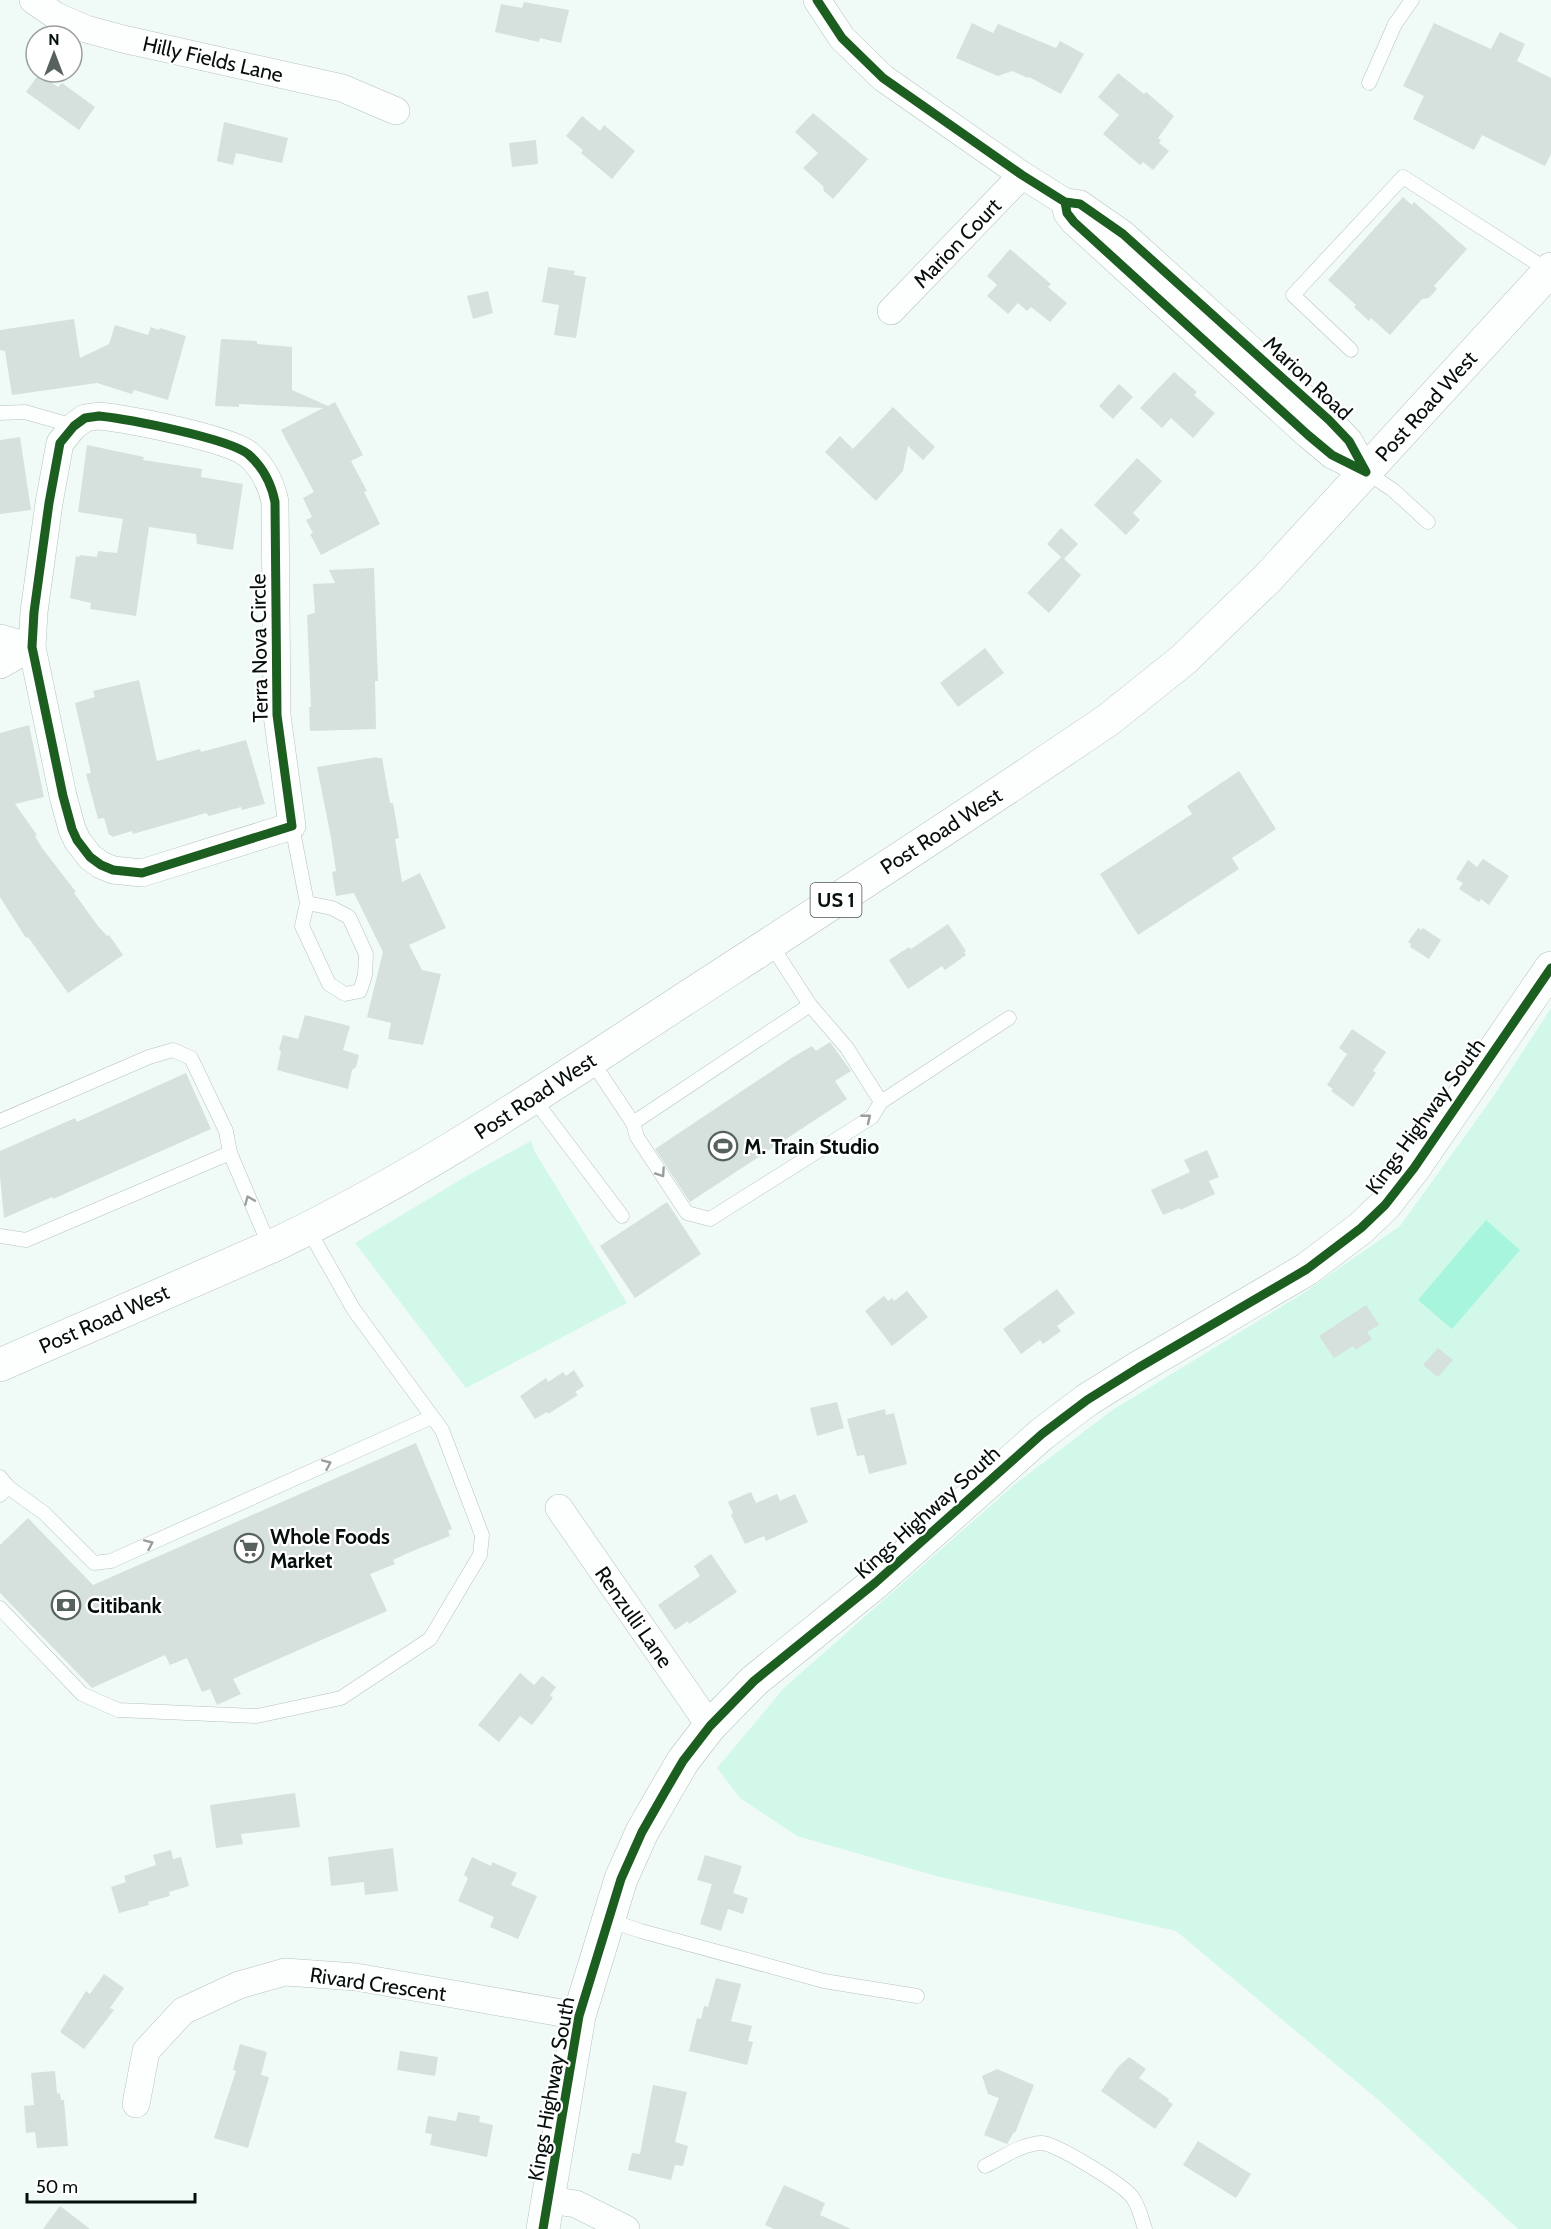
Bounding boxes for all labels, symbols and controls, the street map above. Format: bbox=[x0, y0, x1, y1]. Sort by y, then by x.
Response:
north arrow bbox=[24, 24, 84, 84]
text: N bbox=[48, 30, 60, 49]
street label: Hilly Fields Lane bbox=[140, 31, 286, 87]
street label: Marion Court bbox=[908, 193, 1006, 293]
street label: Marion Road bbox=[1259, 331, 1357, 425]
street label: Post Road West bbox=[1370, 346, 1482, 466]
street label: Terra Nova Circle bbox=[245, 573, 273, 723]
street label: Post Road West bbox=[876, 782, 1006, 880]
road number: US 1 bbox=[810, 883, 862, 917]
street label: Kings Highway South bbox=[1360, 1033, 1490, 1199]
street label: Post Road West bbox=[470, 1047, 600, 1145]
one-way arrow bbox=[860, 1115, 871, 1126]
sports icon: M. Train Studio bbox=[707, 1130, 739, 1162]
place label: M. Train Studio bbox=[744, 1134, 879, 1159]
one-way arrow bbox=[654, 1167, 665, 1178]
one-way arrow bbox=[244, 1196, 256, 1207]
street label: Post Road West bbox=[35, 1279, 173, 1359]
street label: Kings Highway South bbox=[849, 1440, 1005, 1584]
one-way arrow bbox=[321, 1459, 332, 1471]
place label: Whole Foods Market bbox=[270, 1524, 390, 1573]
supermarket icon: Whole Foods Market bbox=[233, 1532, 265, 1564]
one-way arrow bbox=[143, 1539, 154, 1551]
street label: Renzulli Lane bbox=[590, 1562, 678, 1673]
bank icon: Citibank bbox=[50, 1589, 82, 1621]
place label: Citibank bbox=[87, 1593, 163, 1618]
street label: Rivard Crescent bbox=[308, 1962, 448, 2006]
street label: Kings Highway South bbox=[522, 1995, 580, 2183]
scale bar bbox=[27, 2166, 195, 2204]
text: 50 m bbox=[36, 2176, 78, 2198]

